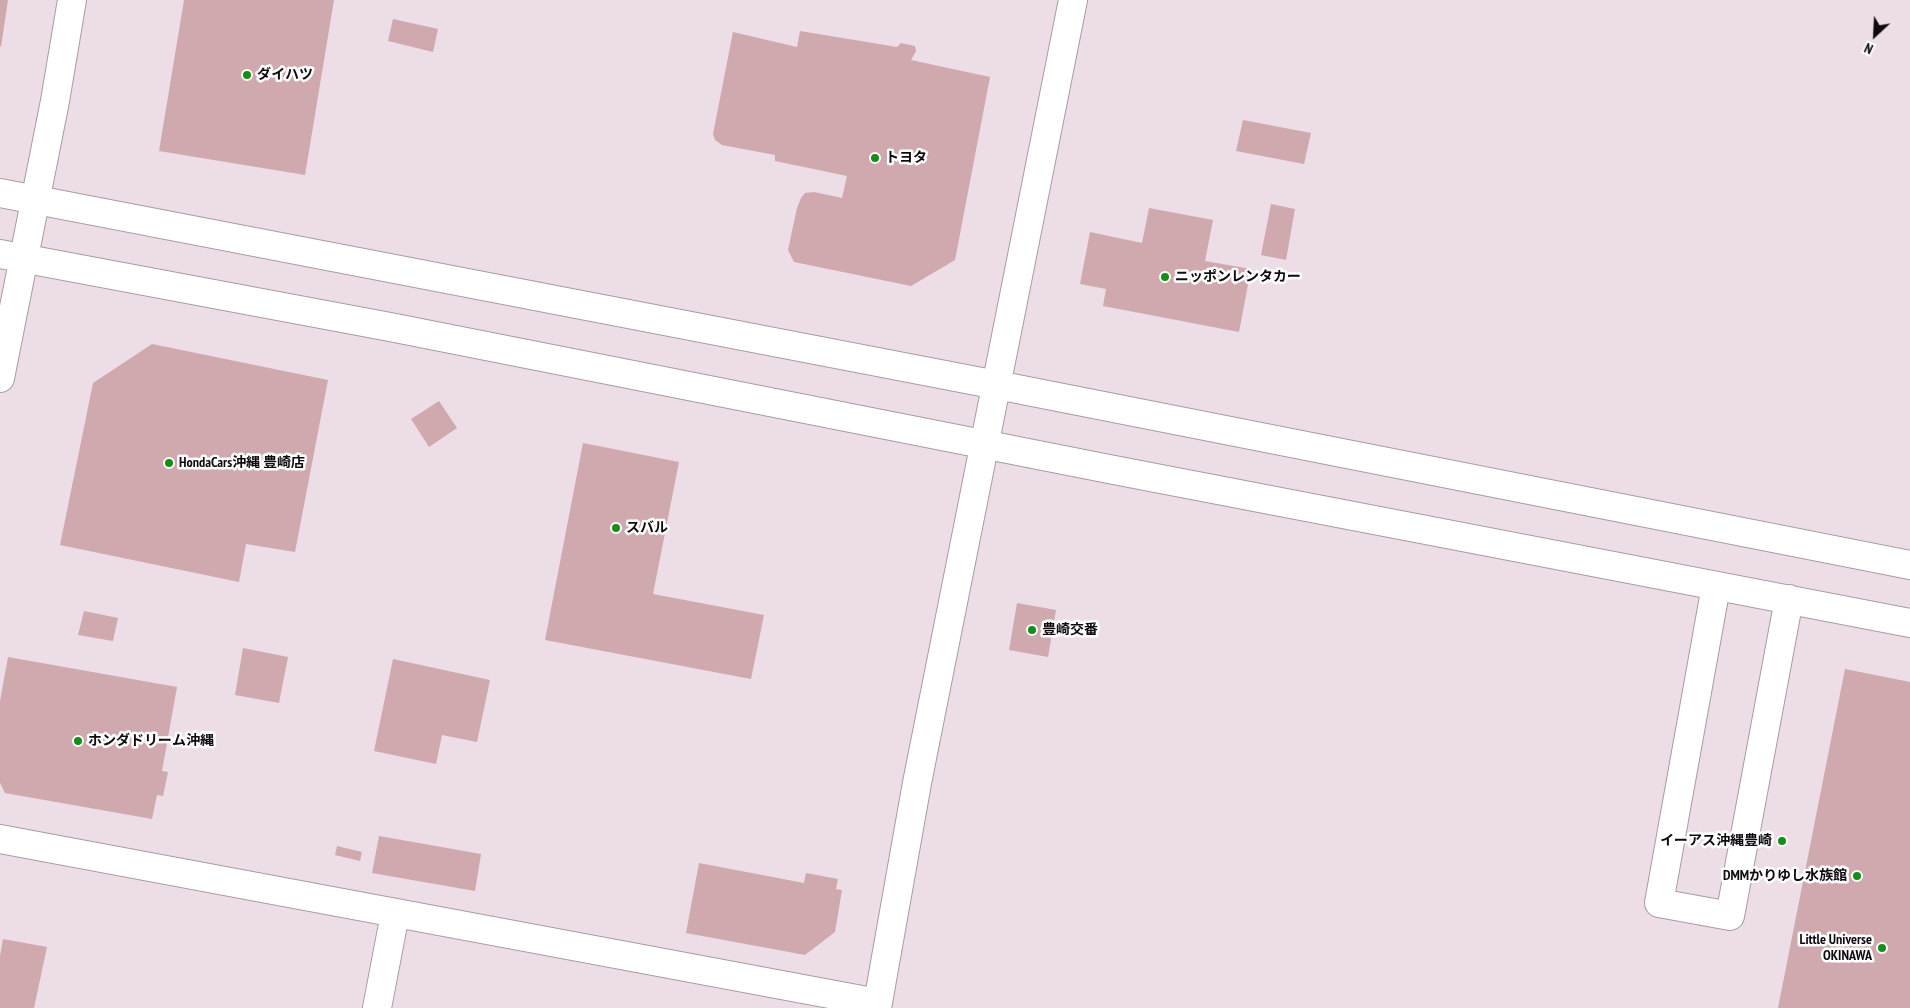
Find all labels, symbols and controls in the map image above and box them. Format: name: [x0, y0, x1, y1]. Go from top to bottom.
north arrow: [1850, 10, 1900, 60]
text: N: [1861, 39, 1876, 58]
place label: ダイハツ: [257, 67, 313, 83]
marker: ダイハツ: [241, 69, 253, 81]
place label: トヨタ: [885, 150, 927, 166]
marker: トヨタ: [869, 152, 881, 164]
place label: ニッポンレンタカー: [1175, 269, 1301, 285]
marker: ニッポンレンタカー: [1159, 271, 1171, 283]
place label: HondaCars沖縄 豊崎店: [179, 455, 305, 471]
marker: HondaCars沖縄 豊崎店: [163, 457, 175, 469]
place label: スバル: [626, 520, 668, 536]
marker: スバル: [610, 522, 622, 534]
place label: 豊崎交番: [1042, 622, 1098, 638]
marker: 豊崎交番: [1026, 624, 1038, 636]
place label: ホンダドリーム沖縄: [88, 733, 214, 749]
marker: ホンダドリーム沖縄: [72, 735, 84, 747]
place label: イーアス沖縄豊崎: [1660, 833, 1772, 849]
marker: イーアス沖縄豊崎: [1776, 835, 1788, 847]
place label: DMMかりゆし水族館: [1723, 868, 1847, 884]
marker: DMMかりゆし水族館: [1851, 870, 1863, 882]
place label: Little Universe OKINAWA: [1799, 932, 1872, 964]
marker: Little Universe OKINAWA: [1876, 942, 1888, 954]

